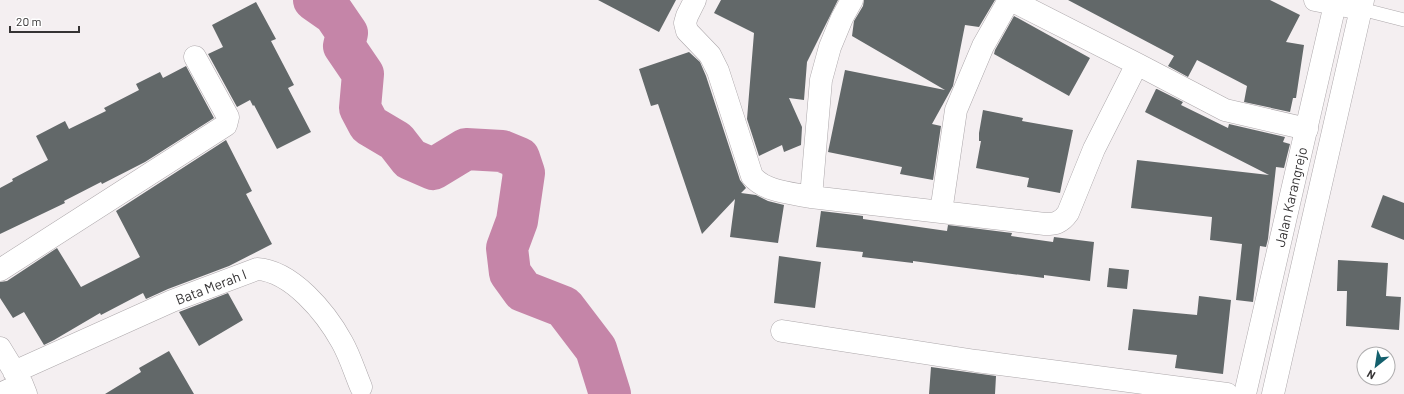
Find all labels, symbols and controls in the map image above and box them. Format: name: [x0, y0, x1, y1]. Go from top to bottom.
scale bar: [10, 8, 79, 34]
text: 20 m: [16, 14, 42, 28]
street label: Jalan Karangrejo: [1271, 145, 1310, 249]
street label: Bata Merah I: [173, 265, 249, 308]
north arrow: [1356, 346, 1396, 386]
text: N: [1364, 368, 1377, 383]

